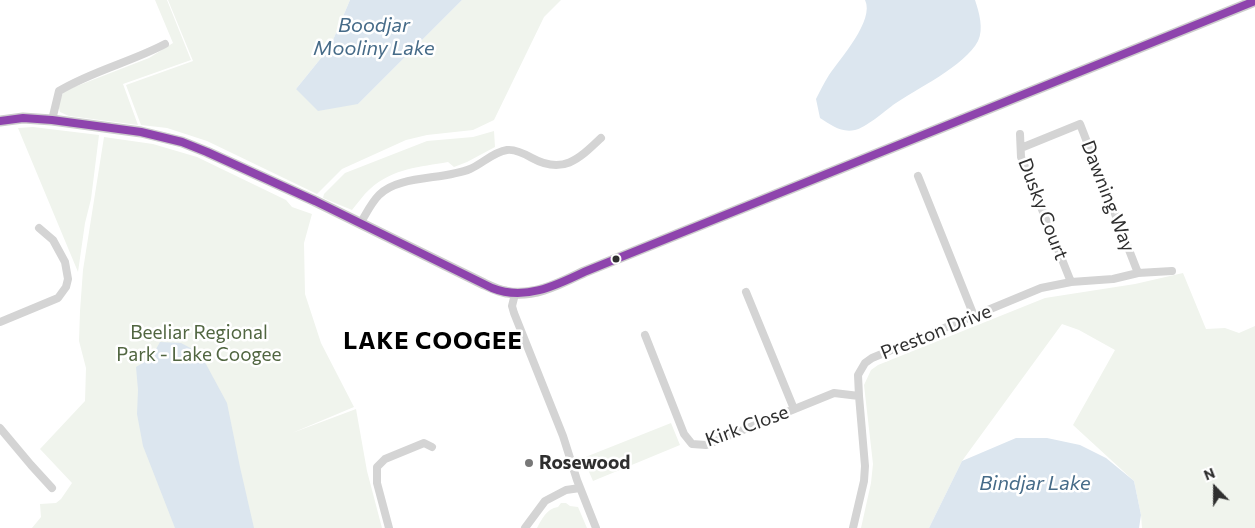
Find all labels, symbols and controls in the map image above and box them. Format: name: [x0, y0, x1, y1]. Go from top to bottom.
water label: Boodjar Mooliny Lake: [313, 13, 435, 60]
street label: Dawning Way: [1076, 137, 1140, 255]
street label: Dusky Court: [1013, 155, 1073, 263]
unlabelled marker: [611, 254, 621, 264]
street label: Preston Drive: [877, 299, 995, 365]
park label: Beeliar Regional Park - Lake Coogee: [116, 322, 282, 366]
district label: LAKE COOGEE: [342, 327, 524, 355]
street label: Kirk Close: [702, 400, 792, 452]
place label: Rosewood: [539, 452, 630, 474]
marker: Rosewood: [523, 457, 535, 469]
north arrow: [1190, 463, 1240, 513]
text: N: [1201, 464, 1217, 483]
water label: Bindjar Lake: [979, 471, 1091, 495]

